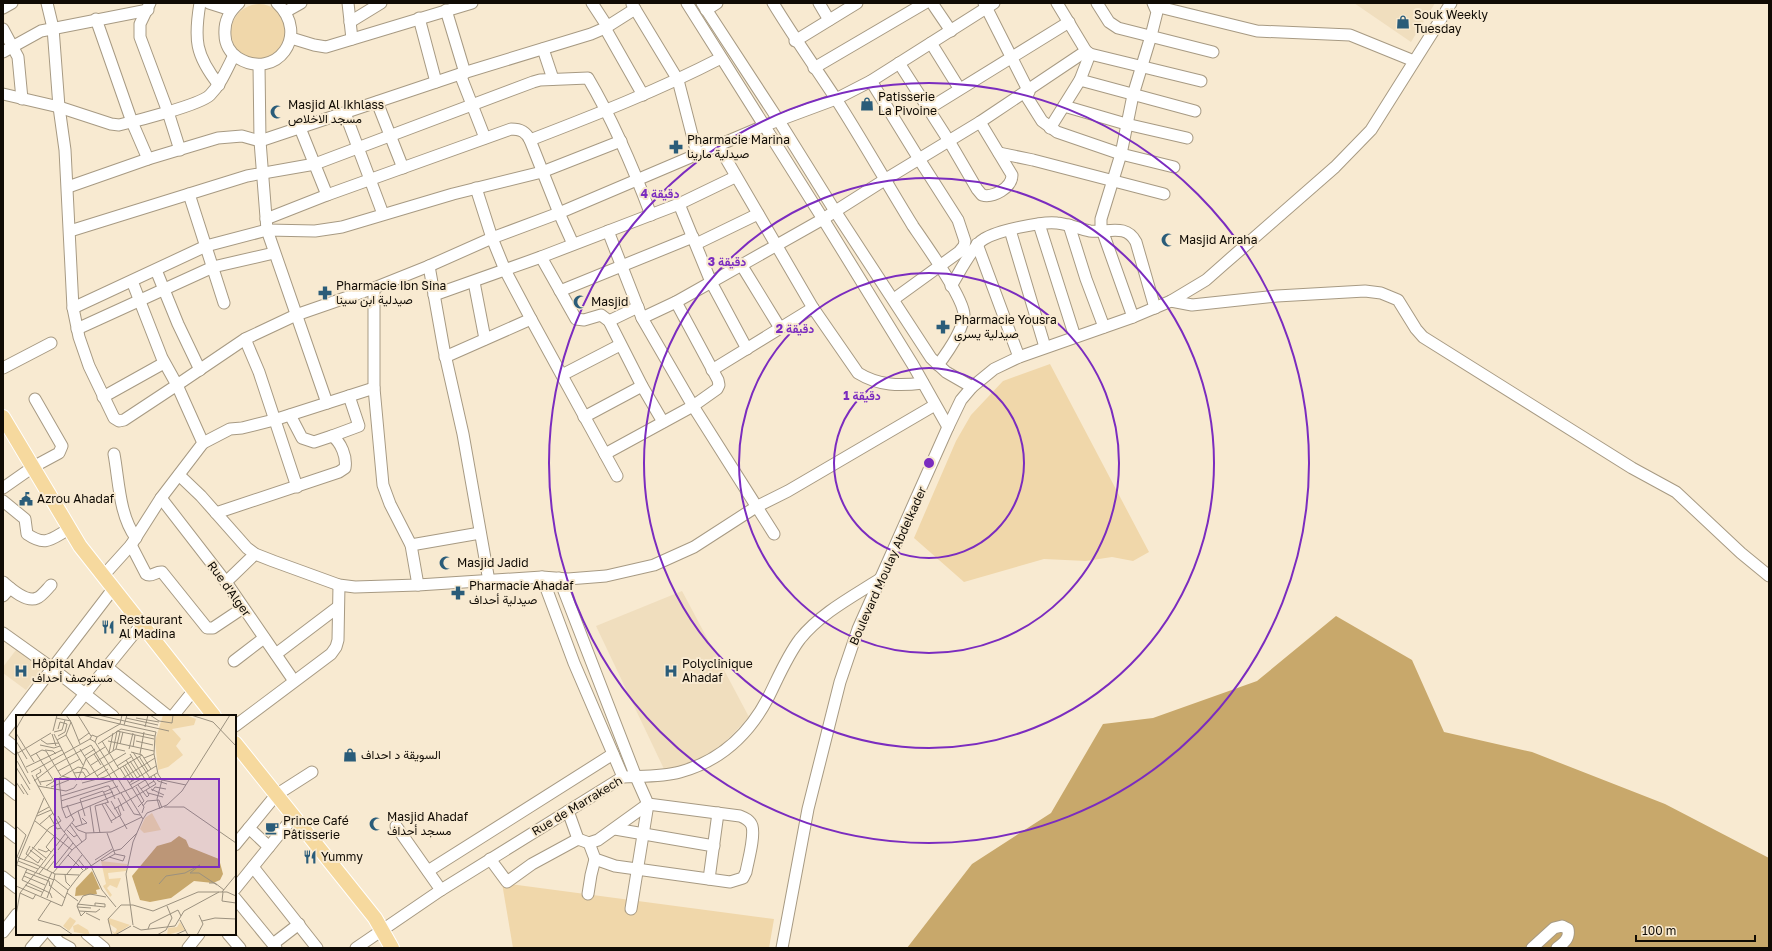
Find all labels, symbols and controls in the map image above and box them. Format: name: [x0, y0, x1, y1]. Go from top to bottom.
place label: Souk Weekly Tuesday: [1414, 7, 1488, 36]
shop icon: Souk Weekly Tuesday: [1395, 14, 1411, 30]
place label: Patisserie La Pivoine: [878, 89, 937, 118]
shop icon: Patisserie La Pivoine: [859, 96, 875, 112]
place label: Masjid Al Ikhlass مسجد الاخلاص: [288, 97, 384, 127]
mosque icon: Masjid Al Ikhlass مسجد الاخلاص: [269, 104, 285, 120]
place label: Pharmacie Marina صيدلية مارينا: [687, 132, 790, 162]
pharmacy icon: Pharmacie Marina صيدلية مارينا: [668, 139, 684, 155]
text: 4 دقيقة: [641, 186, 679, 201]
mosque icon: Masjid Arraha: [1160, 232, 1176, 248]
place label: Masjid Arraha: [1179, 232, 1258, 247]
text: 3 دقيقة: [708, 254, 746, 269]
place label: Pharmacie Ibn Sina صيدلية ابن سينا: [336, 278, 446, 308]
pharmacy icon: Pharmacie Ibn Sina صيدلية ابن سينا: [317, 285, 333, 301]
mosque icon: Masjid: [572, 294, 588, 310]
place label: Masjid: [591, 294, 628, 309]
place label: Pharmacie Yousra صيدلية يسرى: [954, 312, 1057, 342]
pharmacy icon: Pharmacie Yousra صيدلية يسرى: [935, 319, 951, 335]
text: 2 دقيقة: [776, 321, 814, 336]
text: 1 دقيقة: [843, 388, 881, 403]
centre of rings: [922, 456, 936, 470]
street label: Boulevard Moulay Abdelkader: [846, 484, 929, 647]
public building icon: Azrou Ahadaf: [18, 491, 34, 507]
place label: Azrou Ahadaf: [37, 491, 115, 506]
mosque icon: Masjid Jadid: [438, 555, 454, 571]
place label: Masjid Jadid: [457, 555, 529, 570]
street label: Rue d'Alger: [204, 558, 255, 620]
place label: Pharmacie Ahadaf صيدلية أحداف: [469, 578, 574, 607]
pharmacy icon: Pharmacie Ahadaf صيدلية أحداف: [450, 585, 466, 601]
place label: Restaurant Al Madina: [119, 612, 183, 641]
restaurant icon: Restaurant Al Madina: [100, 619, 116, 635]
place label: Hôpital Ahdav مستوصف أحداف: [32, 656, 114, 686]
place label: Polyclinique Ahadaf: [682, 656, 753, 685]
hospital icon: Hôpital Ahdav مستوصف أحداف: [13, 663, 29, 679]
hospital icon: Polyclinique Ahadaf: [663, 663, 679, 679]
inset map: [16, 715, 236, 935]
shop icon: السويقة د احداف: [342, 747, 358, 763]
place label: السويقة د احداف: [361, 747, 441, 763]
street label: Rue de Marrakech: [529, 773, 625, 839]
place label: Masjid Ahadaf مسجد أحداف: [387, 809, 469, 838]
place label: Prince Café Pâtisserie: [283, 813, 349, 842]
mosque icon: Masjid Ahadaf مسجد أحداف: [368, 816, 384, 832]
cafe icon: Prince Café Pâtisserie: [264, 820, 280, 836]
restaurant icon: Yummy: [302, 849, 318, 865]
place label: Yummy: [321, 849, 363, 864]
scale bar: [1636, 917, 1755, 943]
text: 100 m: [1642, 923, 1676, 938]

